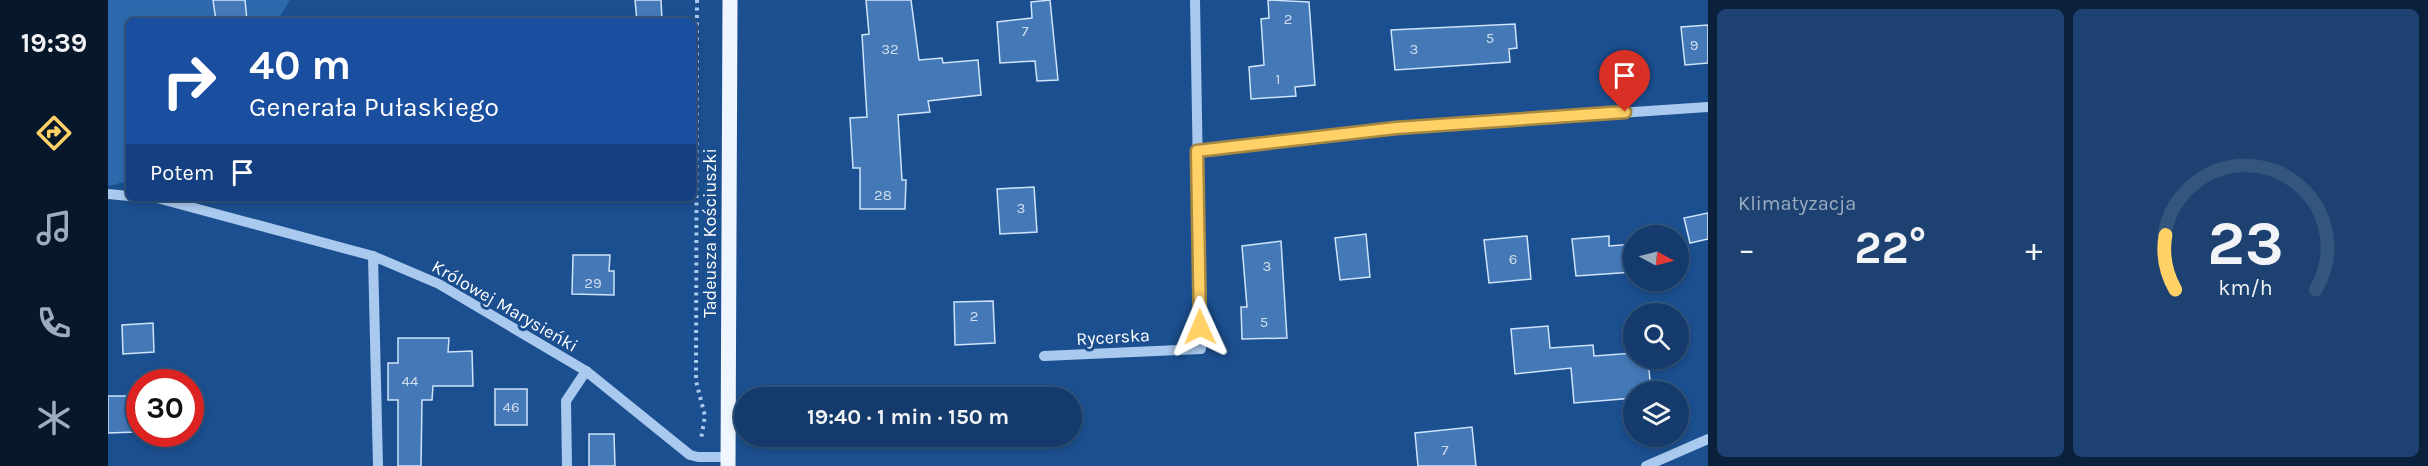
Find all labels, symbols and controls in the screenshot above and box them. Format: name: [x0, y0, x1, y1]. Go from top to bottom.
house number: 2: [1284, 10, 1292, 28]
house number: 7: [1021, 22, 1029, 40]
text: 19:39: [21, 27, 87, 59]
house number: 5: [1486, 29, 1494, 47]
house number: 9: [1690, 36, 1698, 54]
text: 40 m: [249, 40, 351, 90]
house number: 32: [881, 40, 899, 58]
house number: 3: [1410, 40, 1418, 58]
icon: right: [150, 42, 228, 120]
pin: [1599, 50, 1650, 112]
icon: arrive: [1608, 59, 1641, 92]
house number: 1: [1276, 70, 1280, 88]
text: Generała Pułaskiego: [249, 91, 499, 123]
icon: directions: [33, 112, 75, 154]
street label: Tadeusza Kościuszki: [699, 148, 721, 318]
icon: arrive: [226, 156, 259, 189]
text: Potem: [150, 160, 214, 186]
house number: 28: [874, 186, 892, 204]
text: Klimatyzacja: [1738, 192, 1856, 215]
house number: 3: [1017, 199, 1025, 217]
icon: music: [33, 207, 75, 249]
text: 23: [2207, 207, 2284, 280]
text: 22°: [1854, 222, 1926, 274]
north arrow: [1623, 225, 1689, 291]
map controls: [1623, 225, 1689, 447]
text: −: [1738, 230, 1755, 268]
text: +: [2025, 230, 2043, 268]
house number: 6: [1509, 250, 1517, 268]
street label: Królowej Marysieńki: [428, 255, 582, 357]
house number: 3: [1263, 257, 1271, 275]
house number: 29: [584, 274, 602, 292]
text: km/h: [2219, 275, 2273, 300]
position arrow: [1168, 295, 1232, 359]
icon: phone: [33, 302, 75, 344]
button: search: [1623, 303, 1689, 369]
house number: 2: [970, 307, 978, 325]
house number: 5: [1260, 313, 1268, 331]
street label: Rycerska: [1075, 324, 1151, 350]
speed limit sign: 30: [126, 369, 204, 447]
house number: 44: [402, 372, 419, 390]
button: layers: [1623, 381, 1689, 447]
icon: climate: [33, 397, 75, 439]
house number: 46: [503, 398, 519, 416]
text: 19:40 · 1 min · 150 m: [807, 404, 1009, 430]
house number: 7: [1441, 441, 1449, 459]

